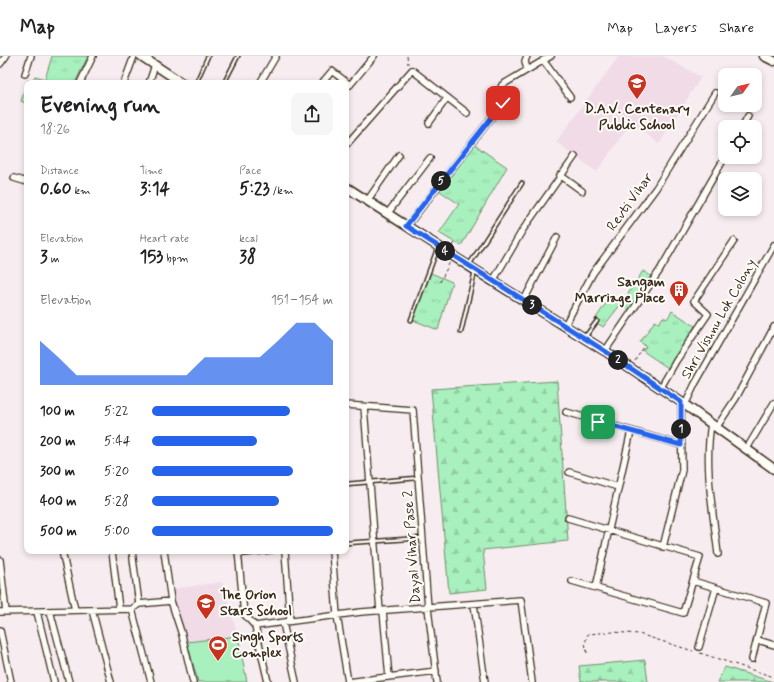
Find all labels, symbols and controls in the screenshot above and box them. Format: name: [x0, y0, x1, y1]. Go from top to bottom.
text: Map: [20, 15, 55, 40]
text: Map: [607, 19, 633, 37]
text: Layers: [655, 19, 697, 37]
text: Share: [719, 19, 754, 37]
north arrow: [718, 68, 762, 112]
map controls: [718, 68, 762, 216]
school or university icon: D.A.V. Centenary Public School: [626, 72, 648, 100]
pin: [486, 86, 520, 120]
text: Evening run: [40, 92, 160, 120]
icon: check: [492, 92, 514, 114]
button: share: [291, 93, 333, 135]
place label: D.A.V. Centenary Public School: [584, 100, 690, 134]
button: locate: [718, 120, 762, 164]
text: 18:26: [40, 121, 70, 138]
text: Distance: [40, 164, 79, 178]
text: Time: [140, 164, 163, 178]
text: Pace: [239, 164, 261, 178]
street label: Revti Vihar: [603, 169, 657, 235]
pin: 5: [431, 171, 451, 191]
button: layers: [718, 172, 762, 216]
text: 5: [438, 174, 444, 188]
text: 0.60: [40, 178, 71, 200]
text: 3:14: [140, 178, 170, 200]
text: 5:23: [239, 178, 270, 200]
text: km: [71, 184, 91, 198]
text: /km: [270, 184, 293, 198]
text: Elevation: [40, 232, 83, 246]
text: Heart rate: [140, 232, 189, 246]
text: kcal: [239, 232, 258, 246]
pin: 4: [435, 241, 455, 261]
text: 4: [442, 244, 448, 258]
text: 3: [40, 246, 48, 268]
text: 153: [140, 246, 163, 268]
text: 38: [239, 246, 256, 268]
text: m: [48, 252, 59, 266]
text: bpm: [163, 252, 188, 266]
street label: Shri Vishnu Lok Colony: [677, 256, 761, 382]
place label: Sangam Marriage Place: [575, 273, 665, 308]
building icon: Sangam Marriage Place: [668, 279, 690, 307]
text: Elevation: [40, 292, 91, 309]
text: 151–154 m: [271, 292, 333, 309]
pin: 3: [522, 295, 542, 315]
text: 3: [530, 298, 534, 312]
pin: 2: [608, 350, 628, 370]
text: 2: [615, 353, 621, 367]
text: 100 m: [40, 403, 75, 420]
text: 5:22: [104, 403, 129, 420]
pin: [581, 405, 615, 439]
icon: arrive: [587, 411, 609, 433]
pin: 1: [671, 419, 691, 439]
text: 1: [679, 422, 683, 436]
text: 200 m: [40, 433, 75, 450]
text: 5:44: [104, 433, 131, 450]
text: 300 m: [40, 463, 75, 480]
text: 5:20: [104, 463, 129, 480]
street label: Dayal Vihar Pase 2: [399, 490, 425, 604]
text: 400 m: [40, 493, 77, 510]
text: 5:28: [104, 493, 129, 510]
text: 500 m: [40, 523, 77, 540]
text: 5:00: [104, 523, 130, 540]
place label: The Orion Stars School: [220, 586, 292, 620]
school or university icon: The Orion Stars School: [195, 592, 217, 620]
place label: Singh Sports Complex: [232, 628, 304, 662]
sports icon: Singh Sports Complex: [207, 634, 229, 662]

